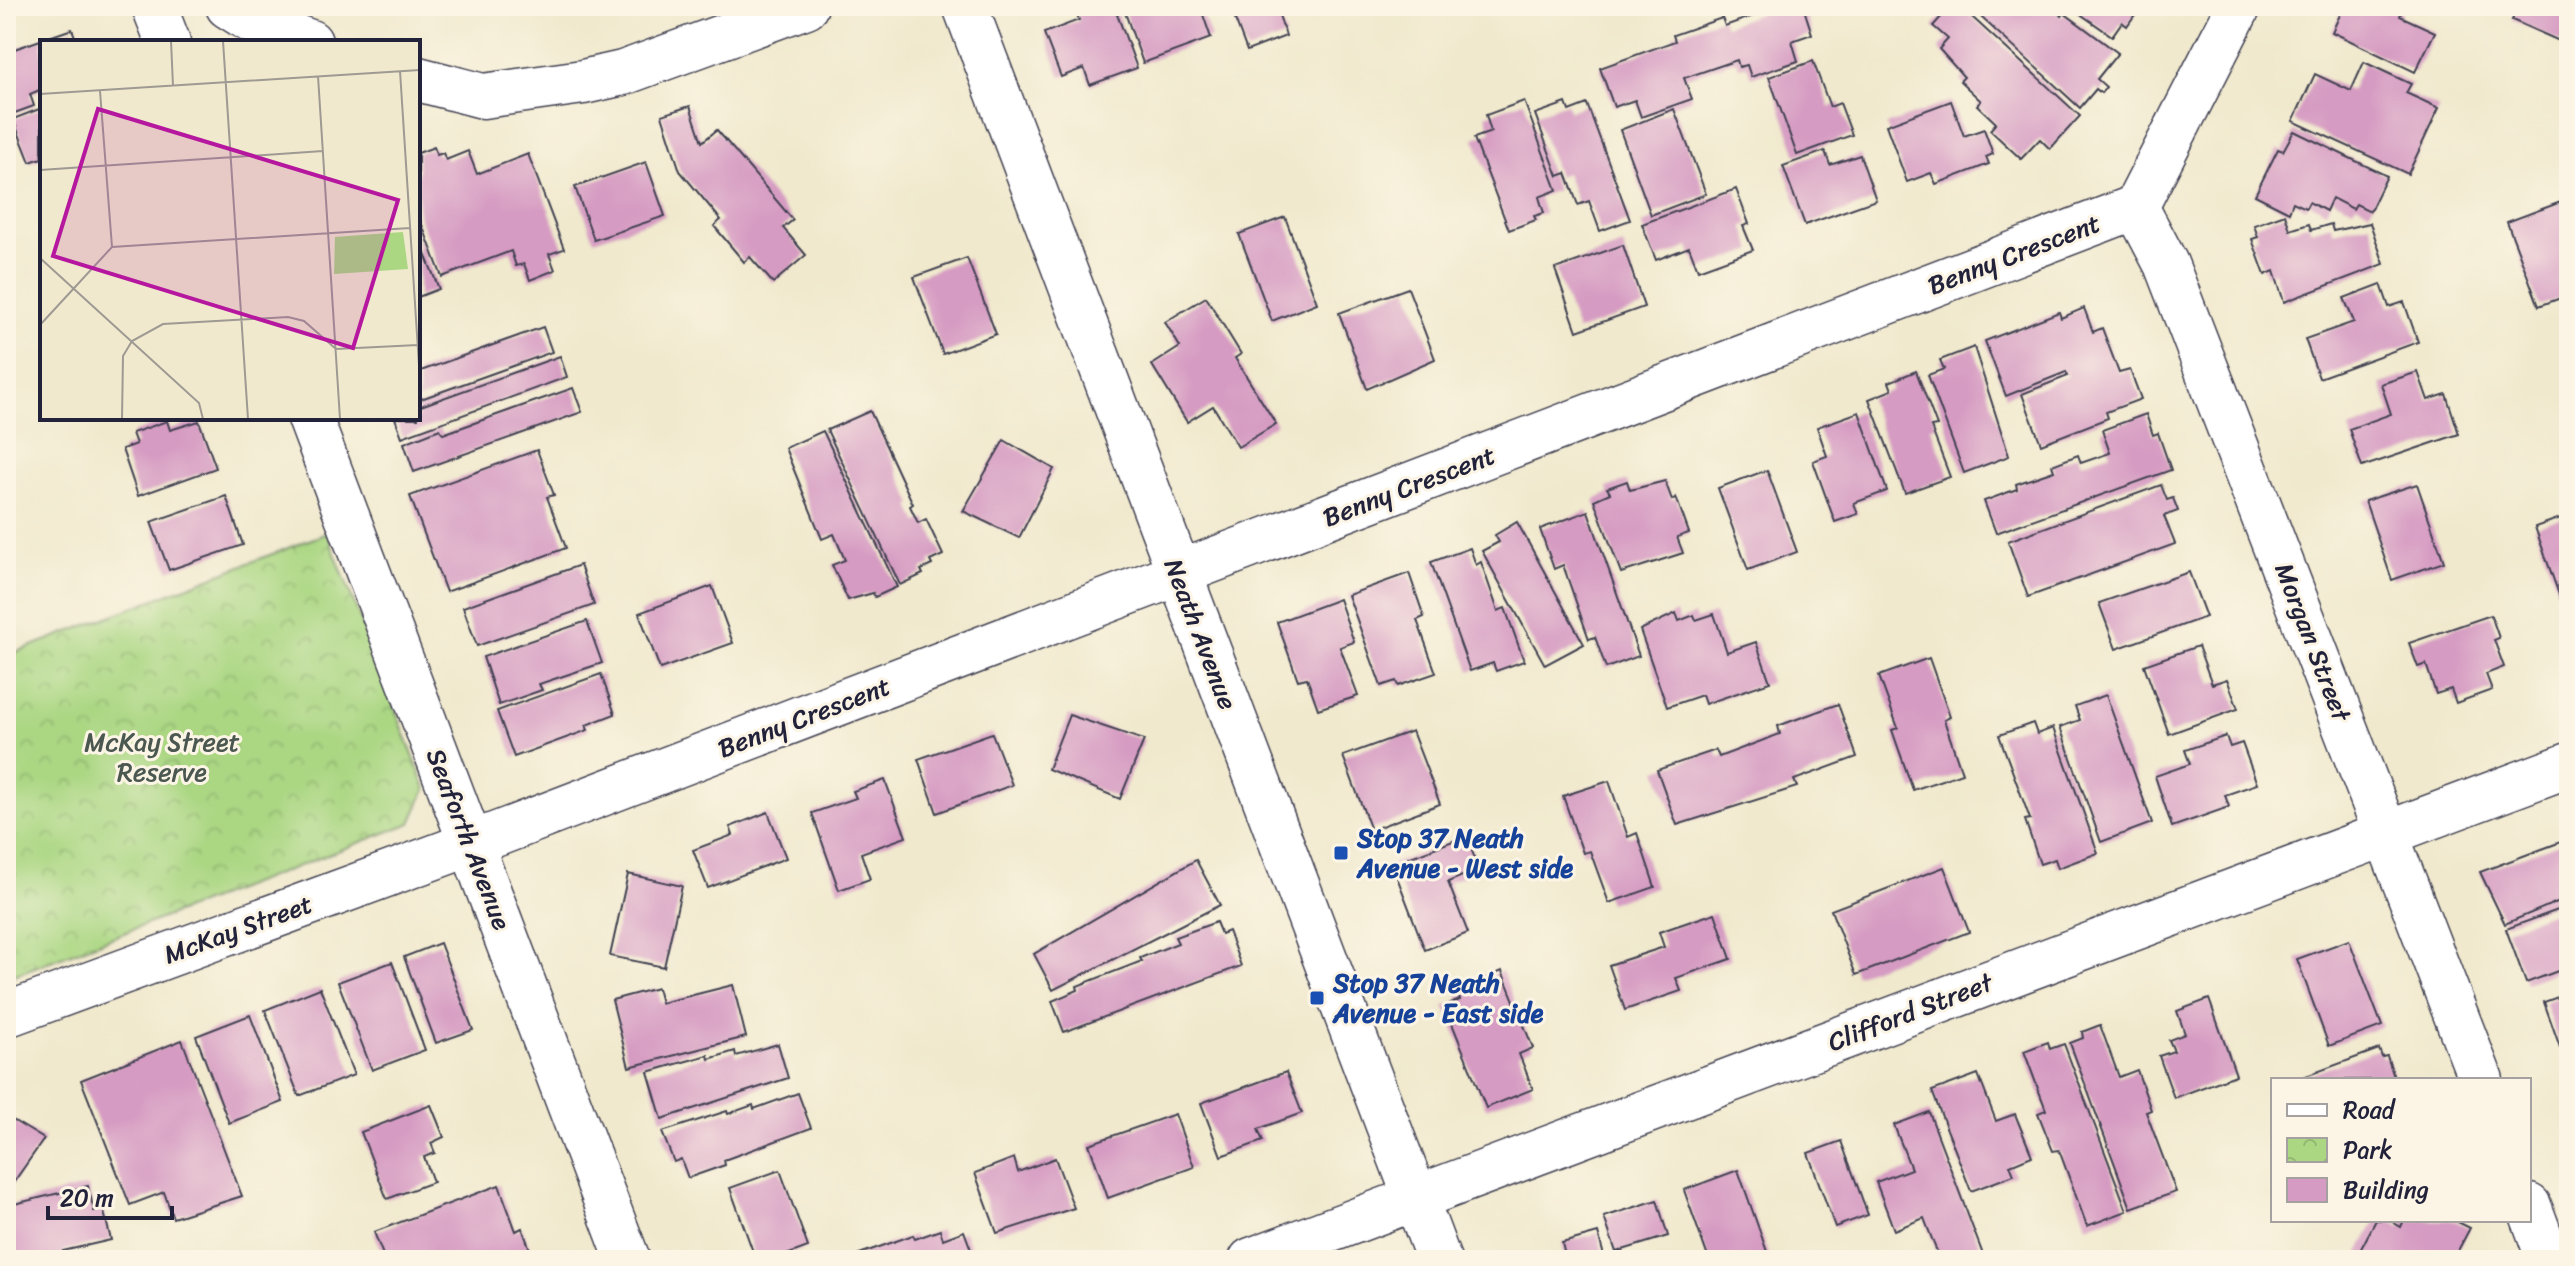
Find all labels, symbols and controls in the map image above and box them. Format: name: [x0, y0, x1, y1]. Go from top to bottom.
inset map: [40, 40, 420, 420]
street label: Benny Crescent: [1921, 200, 2107, 308]
street label: Benny Crescent: [1316, 432, 1502, 540]
street label: Neath Avenue: [1151, 551, 1251, 717]
street label: Morgan Street: [2262, 556, 2365, 730]
street label: Benny Crescent: [711, 663, 897, 771]
park label: McKay Street Reserve: [84, 719, 240, 795]
street label: Seaforth Avenue: [413, 741, 525, 937]
place label: Stop 37 Neath Avenue - West side: [1356, 815, 1574, 891]
marker: Stop 37 Neath Avenue - West side: [1332, 844, 1350, 862]
street label: McKay Street: [157, 881, 319, 977]
street label: Clifford Street: [1821, 959, 2001, 1065]
place label: Stop 37 Neath Avenue - East side: [1332, 960, 1544, 1036]
marker: Stop 37 Neath Avenue - East side: [1308, 989, 1326, 1007]
legend: [2271, 1078, 2531, 1222]
text: Road: [2343, 1089, 2397, 1131]
text: Park: [2343, 1129, 2392, 1171]
text: Building: [2343, 1169, 2429, 1211]
scale bar: [48, 1170, 172, 1220]
text: 20 m: [60, 1177, 114, 1219]

